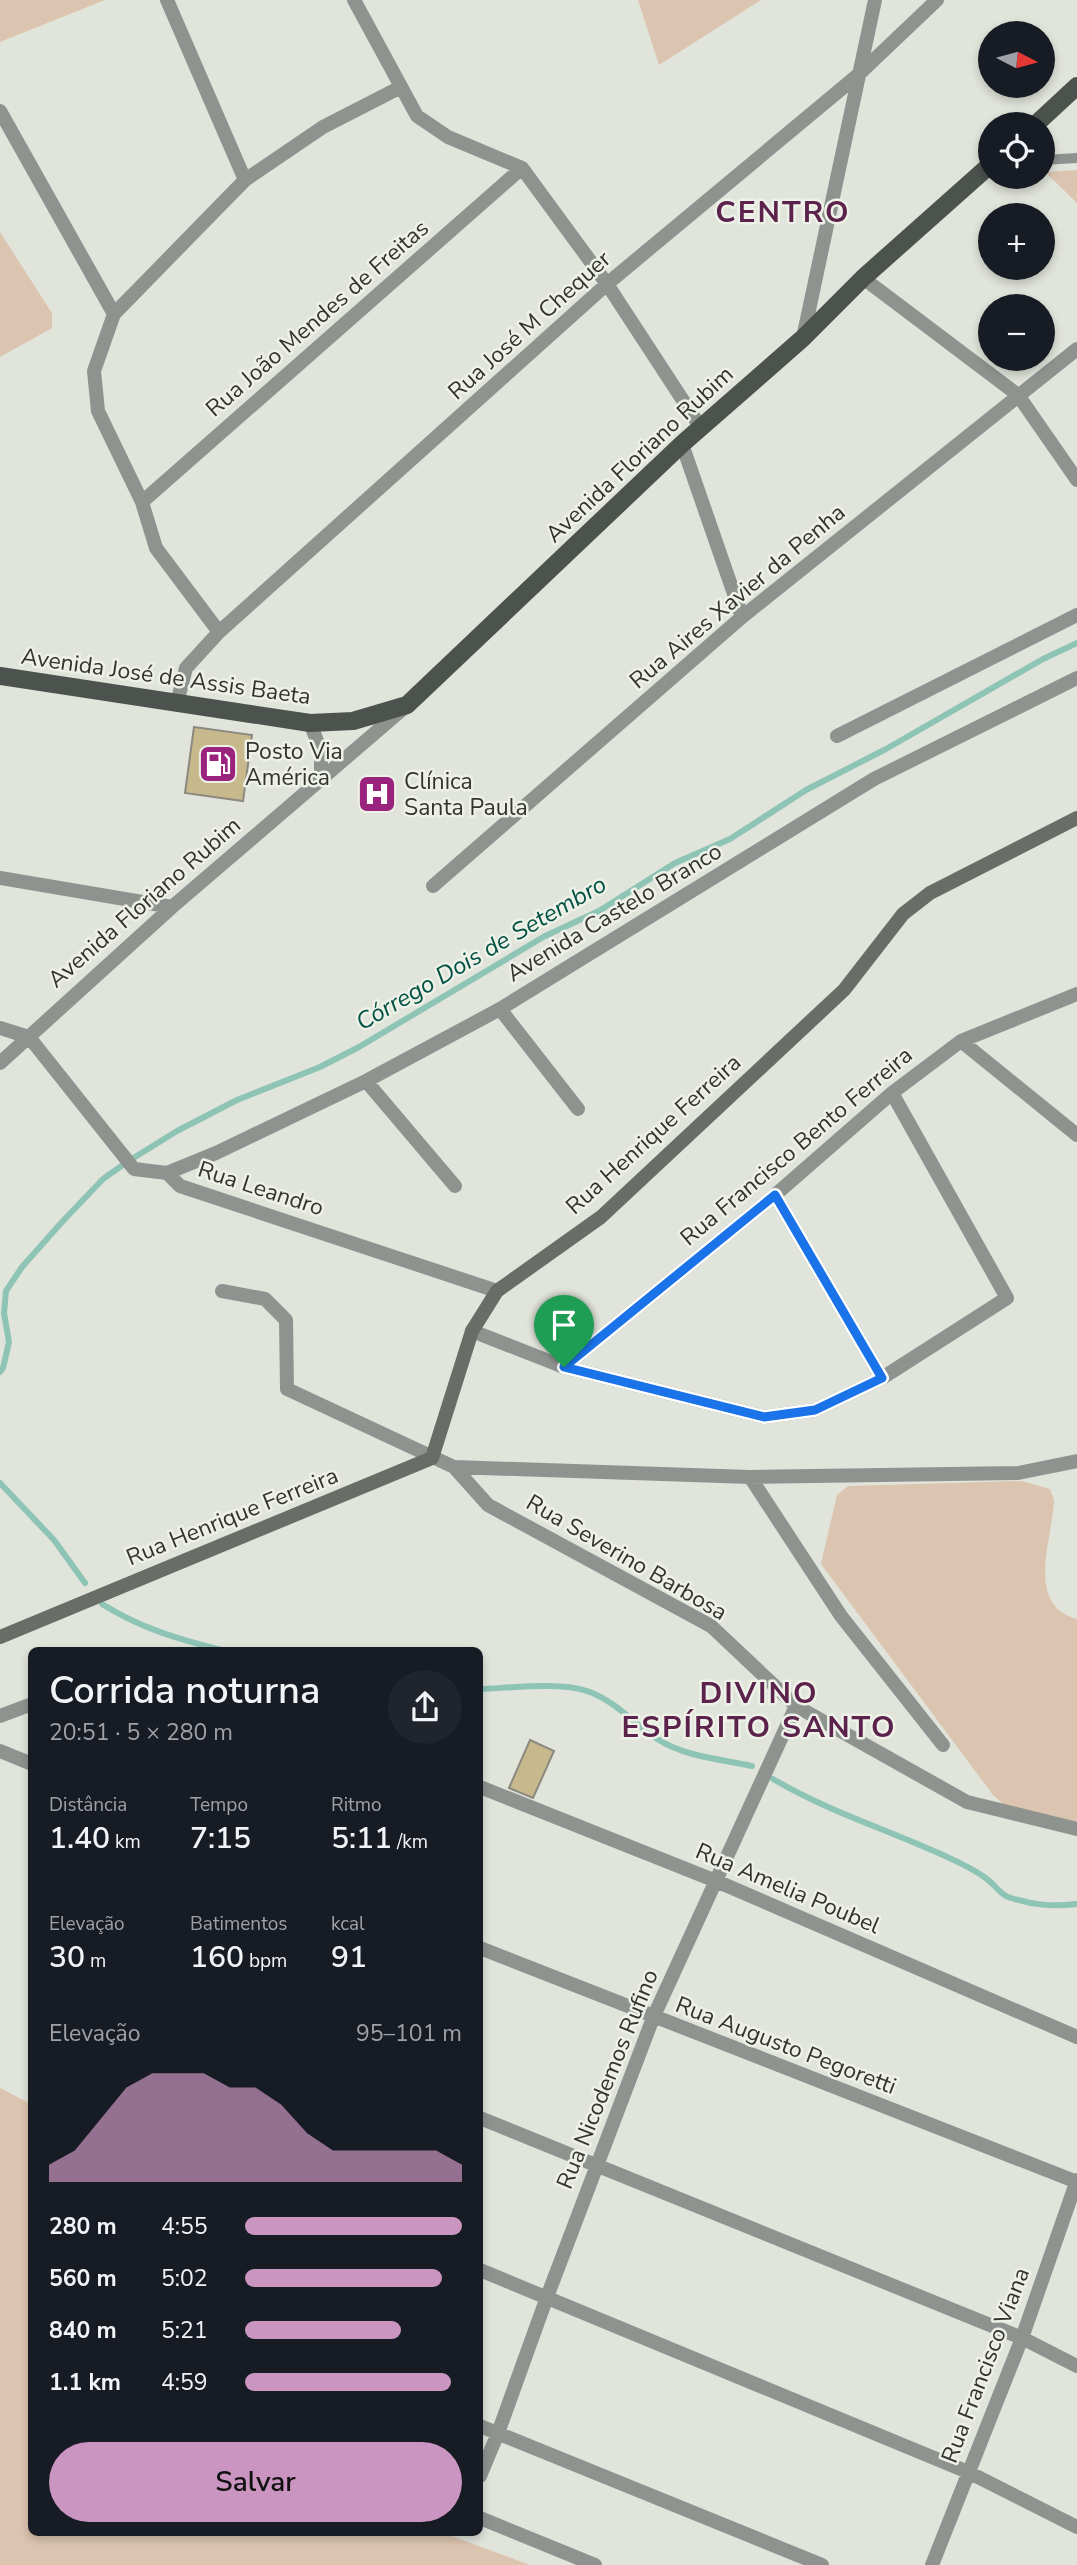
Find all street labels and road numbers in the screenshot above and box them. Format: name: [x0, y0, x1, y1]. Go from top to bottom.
street label: Rua João Mendes de Freitas: [199, 213, 435, 424]
street label: Rua José M Chequer: [441, 243, 618, 407]
street label: Avenida Floriano Rubim: [539, 359, 740, 550]
street label: Rua Aires Xavier da Penha: [623, 497, 852, 696]
street label: Avenida José de Assis Baeta: [19, 641, 313, 712]
street label: Avenida Floriano Rubim: [41, 810, 247, 995]
street label: Avenida Castelo Branco: [501, 836, 728, 989]
street label: Rua Francisco Bento Ferreira: [674, 1040, 919, 1253]
street label: Rua Henrique Ferreira: [559, 1047, 748, 1221]
street label: Rua Leandro: [194, 1154, 328, 1223]
street label: Rua Henrique Ferreira: [122, 1460, 343, 1573]
street label: Rua Severino Barbosa: [521, 1487, 733, 1628]
street label: Rua Amelia Poubel: [691, 1836, 885, 1941]
street label: Rua Nicodemos Rufino: [549, 1965, 666, 2194]
street label: Rua Augusto Pegoretti: [671, 1989, 901, 2102]
street label: Rua Francisco Viana: [934, 2263, 1037, 2467]

